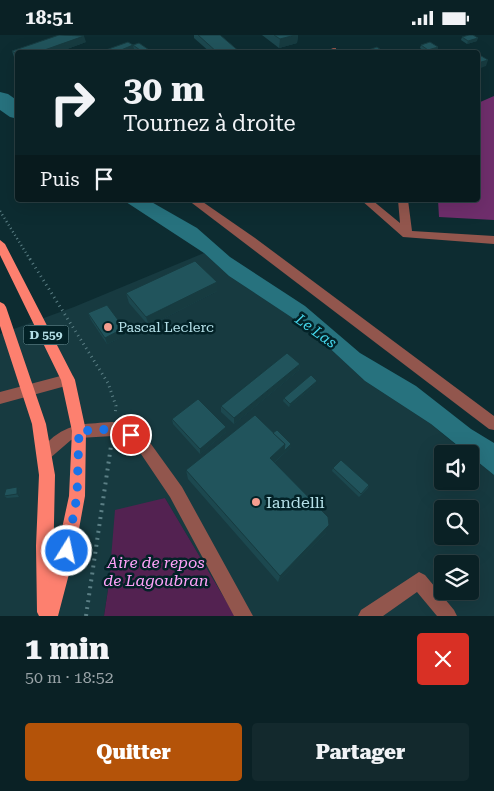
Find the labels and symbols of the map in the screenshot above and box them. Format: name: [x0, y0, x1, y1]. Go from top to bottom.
water label: Le Las: [291, 309, 340, 352]
place label: Pascal Leclerc: [118, 319, 214, 335]
marker: Pascal Leclerc: [102, 321, 114, 333]
road number: D 559: [23, 325, 68, 345]
pin: [110, 414, 152, 456]
place label: Iandelli: [266, 493, 325, 512]
marker: Iandelli: [250, 496, 262, 508]
position arrow: [40, 524, 92, 576]
park label: Aire de repos de Lagoubran: [103, 553, 209, 590]

